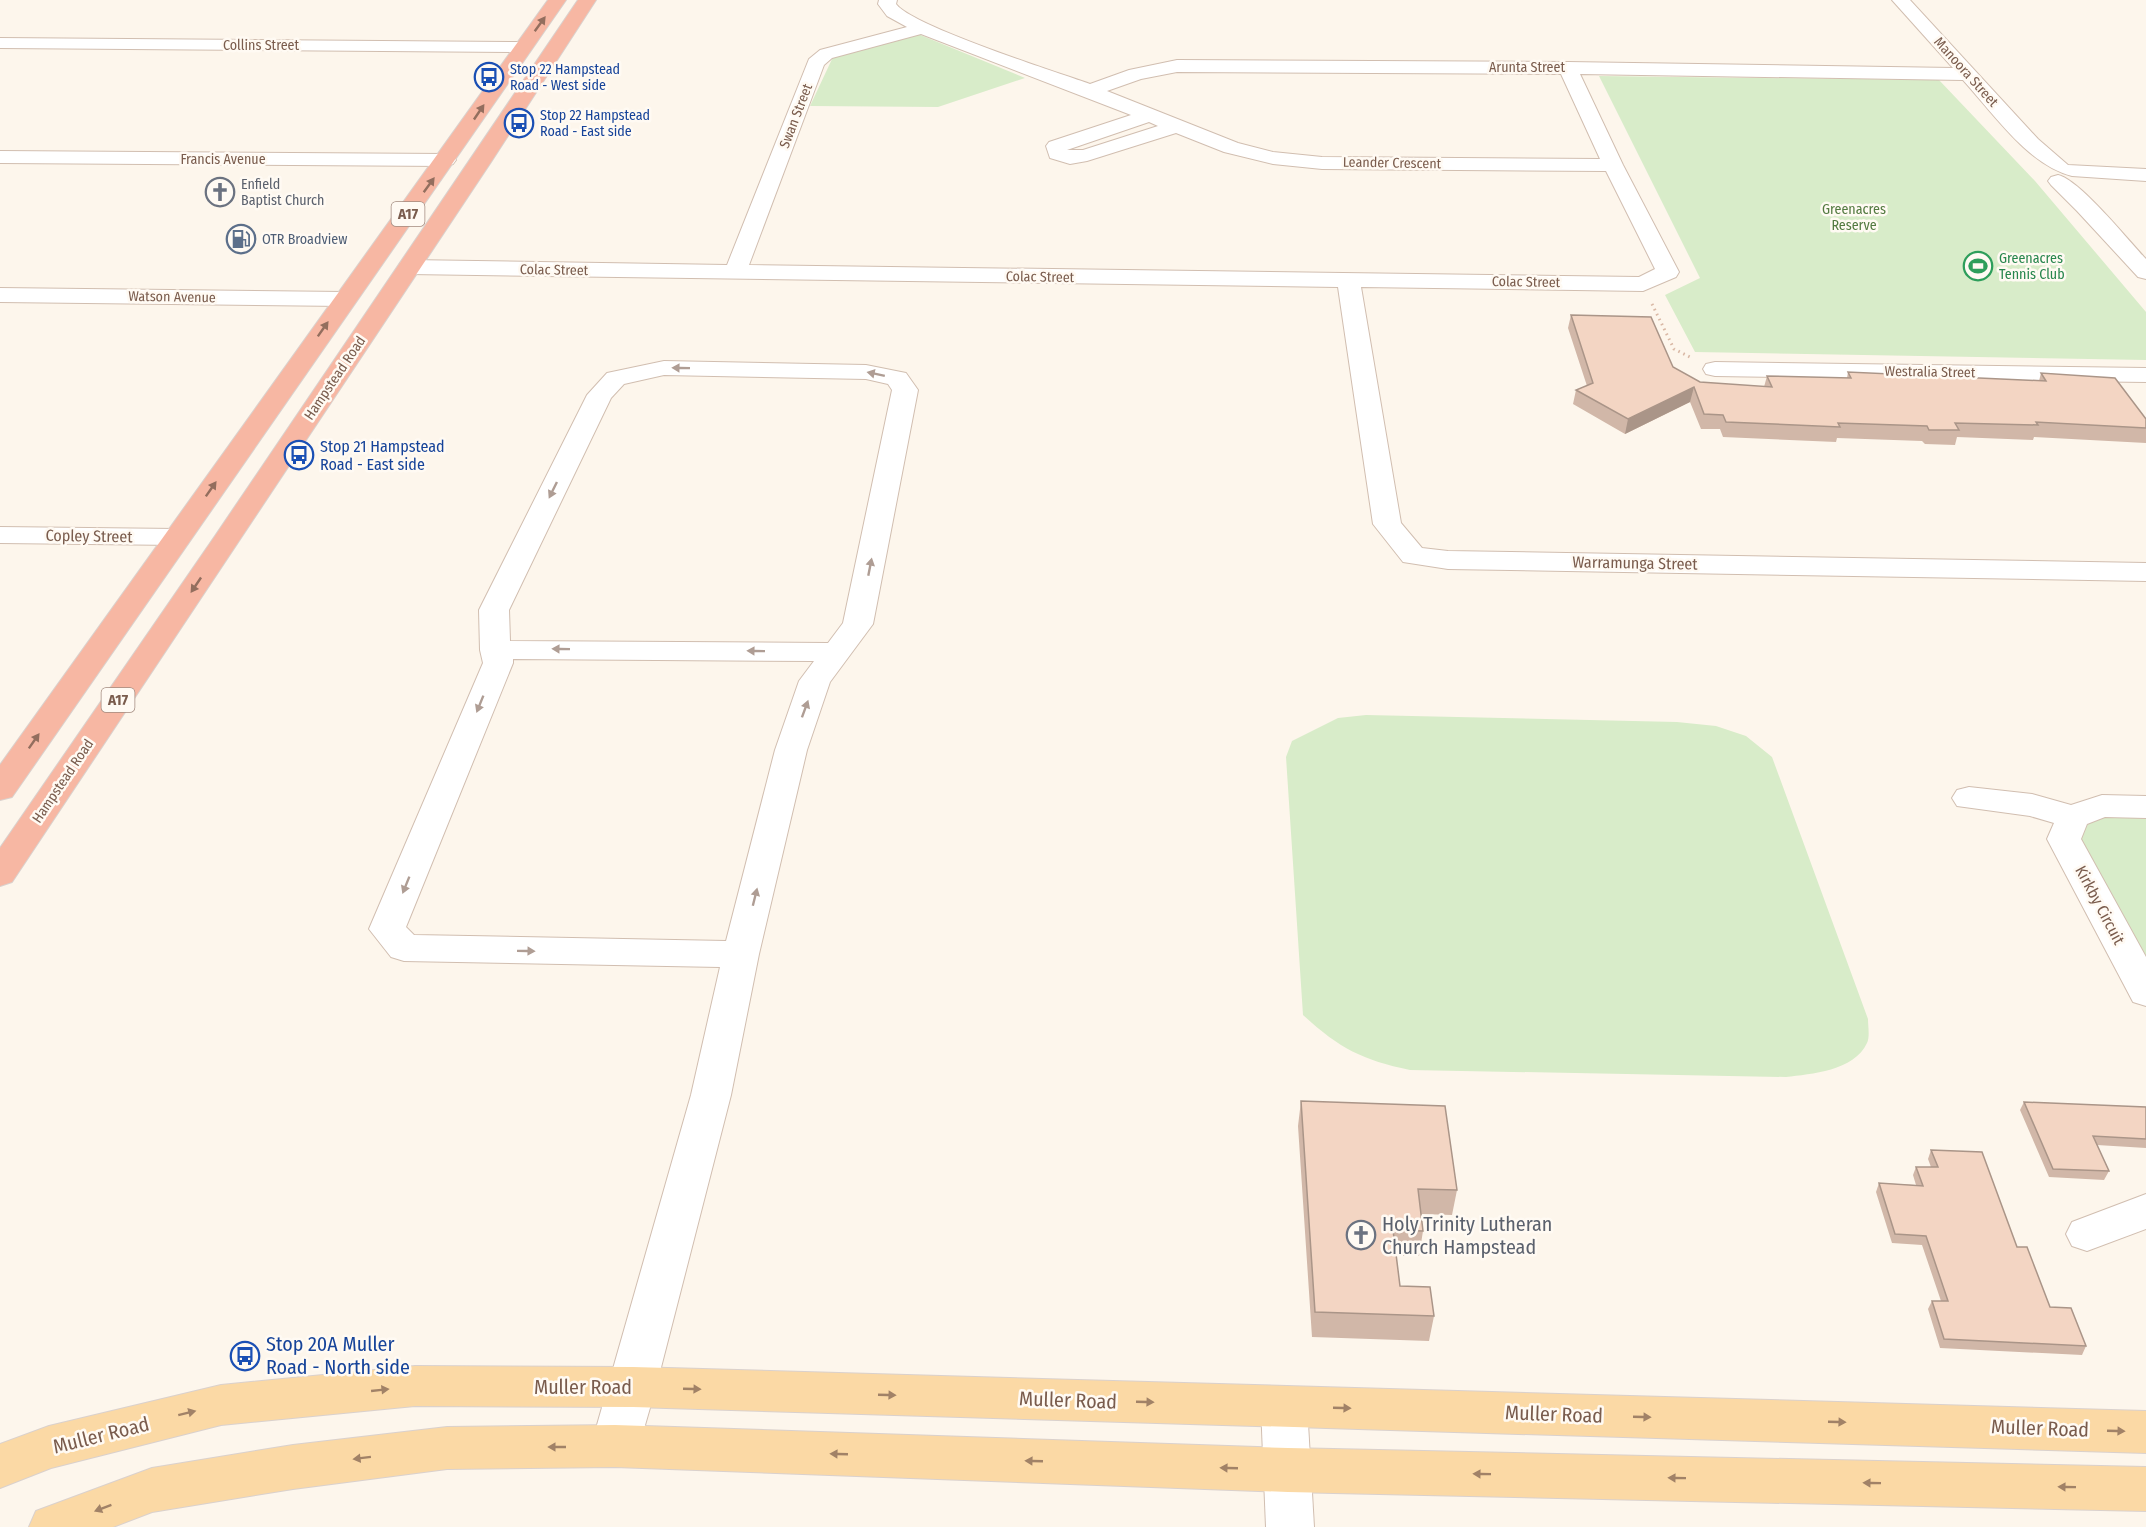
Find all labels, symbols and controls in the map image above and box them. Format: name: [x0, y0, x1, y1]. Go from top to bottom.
one-way arrow: [534, 16, 546, 32]
street label: Manoora Street: [1930, 34, 2002, 111]
street label: Collins Street: [223, 37, 300, 54]
street label: Arunta Street: [1489, 59, 1565, 76]
bus stop icon: Stop 22 Hampstead Road - West side: [473, 61, 505, 93]
place label: Stop 22 Hampstead Road - West side: [510, 61, 620, 94]
street label: Swan Street: [776, 81, 816, 151]
one-way arrow: [473, 104, 484, 120]
bus stop icon: Stop 22 Hampstead Road - East side: [503, 107, 535, 139]
place label: Stop 22 Hampstead Road - East side: [540, 107, 650, 140]
street label: Francis Avenue: [180, 151, 266, 168]
street label: Leander Crescent: [1343, 154, 1442, 172]
church icon: Enfield Baptist Church: [204, 176, 236, 208]
place label: Enfield Baptist Church: [241, 176, 324, 209]
one-way arrow: [422, 177, 434, 192]
park label: Greenacres Reserve: [1822, 201, 1886, 234]
road number: A17: [392, 202, 424, 226]
fuel station icon: OTR Broadview: [225, 223, 257, 255]
place label: OTR Broadview: [262, 231, 347, 248]
sports icon: Greenacres Tennis Club: [1962, 250, 1994, 282]
place label: Greenacres Tennis Club: [1999, 250, 2065, 283]
street label: Colac Street: [520, 261, 589, 279]
street label: Colac Street: [1006, 268, 1075, 286]
street label: Colac Street: [1492, 273, 1561, 291]
street label: Watson Avenue: [128, 288, 216, 306]
one-way arrow: [317, 322, 329, 338]
street label: Hampstead Road: [301, 333, 369, 423]
one-way arrow: [671, 363, 690, 373]
street label: Westralia Street: [1884, 363, 1976, 381]
one-way arrow: [866, 369, 885, 378]
place label: Stop 21 Hampstead Road - East side: [320, 437, 445, 474]
bus stop icon: Stop 21 Hampstead Road - East side: [283, 439, 315, 471]
one-way arrow: [205, 481, 217, 497]
one-way arrow: [549, 482, 558, 499]
street label: Copley Street: [45, 526, 133, 546]
street label: Warramunga Street: [1572, 552, 1698, 574]
one-way arrow: [866, 557, 875, 576]
one-way arrow: [191, 577, 202, 594]
one-way arrow: [552, 644, 571, 654]
one-way arrow: [747, 646, 766, 656]
road number: A17: [102, 688, 134, 712]
one-way arrow: [475, 696, 485, 714]
one-way arrow: [801, 700, 811, 718]
one-way arrow: [28, 733, 40, 749]
street label: Hampstead Road: [29, 736, 97, 826]
street label: Kirkby Circuit: [2071, 862, 2129, 948]
one-way arrow: [401, 876, 411, 894]
one-way arrow: [751, 888, 761, 907]
one-way arrow: [516, 946, 535, 956]
place label: Holy Trinity Lutheran Church Hampstead: [1382, 1212, 1552, 1259]
church icon: Holy Trinity Lutheran Church Hampstead: [1345, 1219, 1377, 1251]
place label: Stop 20A Muller Road - North side: [266, 1332, 410, 1379]
bus stop icon: Stop 20A Muller Road - North side: [229, 1340, 261, 1372]
street label: Muller Road: [534, 1375, 632, 1399]
one-way arrow: [682, 1384, 701, 1394]
one-way arrow: [371, 1385, 390, 1395]
street label: Muller Road: [1019, 1386, 1117, 1414]
one-way arrow: [877, 1390, 896, 1399]
one-way arrow: [1135, 1397, 1154, 1407]
street label: Muller Road: [1505, 1400, 1603, 1428]
one-way arrow: [1333, 1403, 1352, 1412]
one-way arrow: [178, 1408, 196, 1418]
street label: Muller Road: [50, 1411, 152, 1459]
one-way arrow: [1633, 1412, 1652, 1421]
street label: Muller Road: [1991, 1414, 2089, 1442]
one-way arrow: [1828, 1418, 1847, 1427]
one-way arrow: [2107, 1426, 2126, 1435]
one-way arrow: [547, 1442, 566, 1452]
one-way arrow: [830, 1449, 849, 1459]
one-way arrow: [353, 1453, 372, 1463]
one-way arrow: [1025, 1456, 1044, 1466]
one-way arrow: [1220, 1463, 1239, 1472]
one-way arrow: [1472, 1469, 1491, 1479]
one-way arrow: [1667, 1474, 1686, 1483]
one-way arrow: [1862, 1478, 1881, 1488]
one-way arrow: [2057, 1483, 2076, 1492]
one-way arrow: [93, 1504, 111, 1514]

